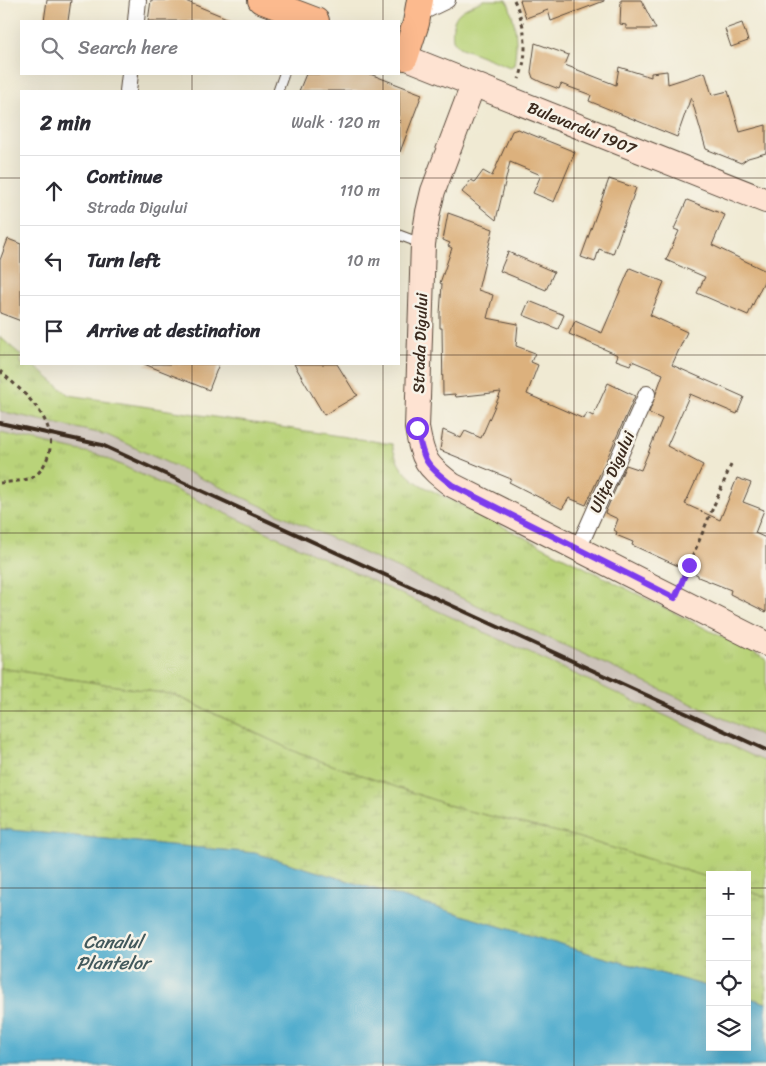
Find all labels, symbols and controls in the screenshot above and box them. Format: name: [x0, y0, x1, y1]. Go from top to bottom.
search box: [20, 20, 400, 75]
text: Search here: [78, 31, 178, 64]
icon: search: [38, 34, 66, 62]
street label: Bulevardul 1907: [523, 93, 642, 163]
text: 2 min: [40, 104, 91, 142]
text: Walk · 120 m: [291, 108, 380, 137]
text: Continue: [87, 160, 163, 193]
text: 110 m: [340, 176, 380, 205]
icon: ahead: [40, 177, 68, 205]
text: Strada Digului: [87, 193, 187, 222]
text: Turn left: [87, 244, 160, 277]
text: 10 m: [347, 246, 380, 275]
icon: left: [40, 247, 68, 275]
street label: Strada Digului: [404, 292, 436, 394]
text: Arrive at destination: [87, 314, 260, 347]
icon: arrive: [40, 317, 68, 345]
route start: [406, 417, 429, 440]
street label: Ulița Digului: [581, 426, 643, 518]
route end: [678, 554, 701, 577]
map controls: [706, 871, 751, 1051]
button: +: [706, 871, 751, 916]
button: −: [706, 916, 751, 961]
water label: Canalul Plantelor: [77, 926, 153, 979]
button: locate: [706, 961, 751, 1006]
button: layers: [706, 1006, 751, 1051]

